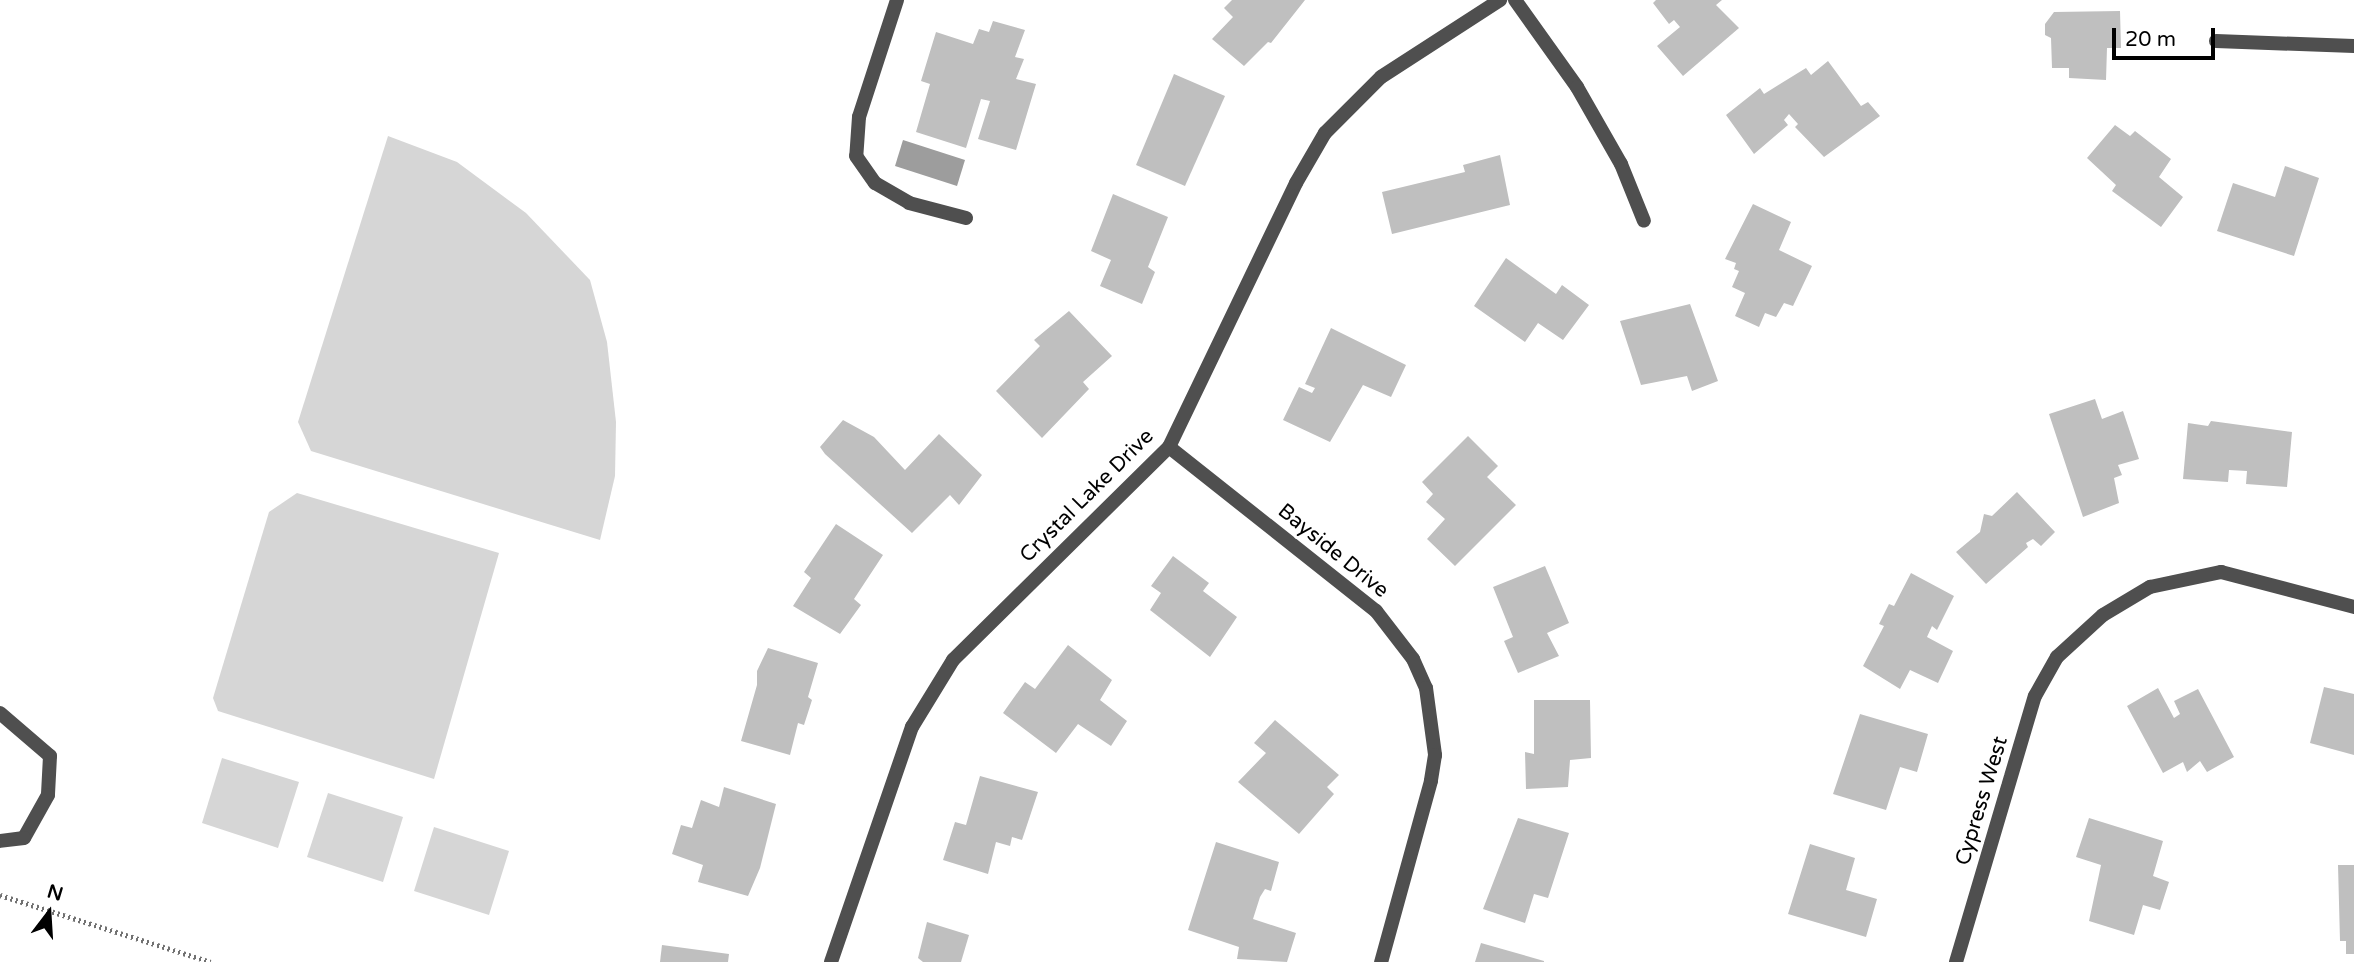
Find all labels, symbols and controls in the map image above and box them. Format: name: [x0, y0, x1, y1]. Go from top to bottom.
scale bar: [2116, 14, 2219, 58]
text: 20 m: [2125, 27, 2176, 52]
street label: Crystal Lake Drive: [1015, 424, 1159, 568]
street label: Bayside Drive: [1273, 499, 1393, 603]
street label: Cypress West: [1950, 733, 2014, 869]
north arrow: [14, 878, 84, 948]
text: N: [45, 880, 66, 906]

